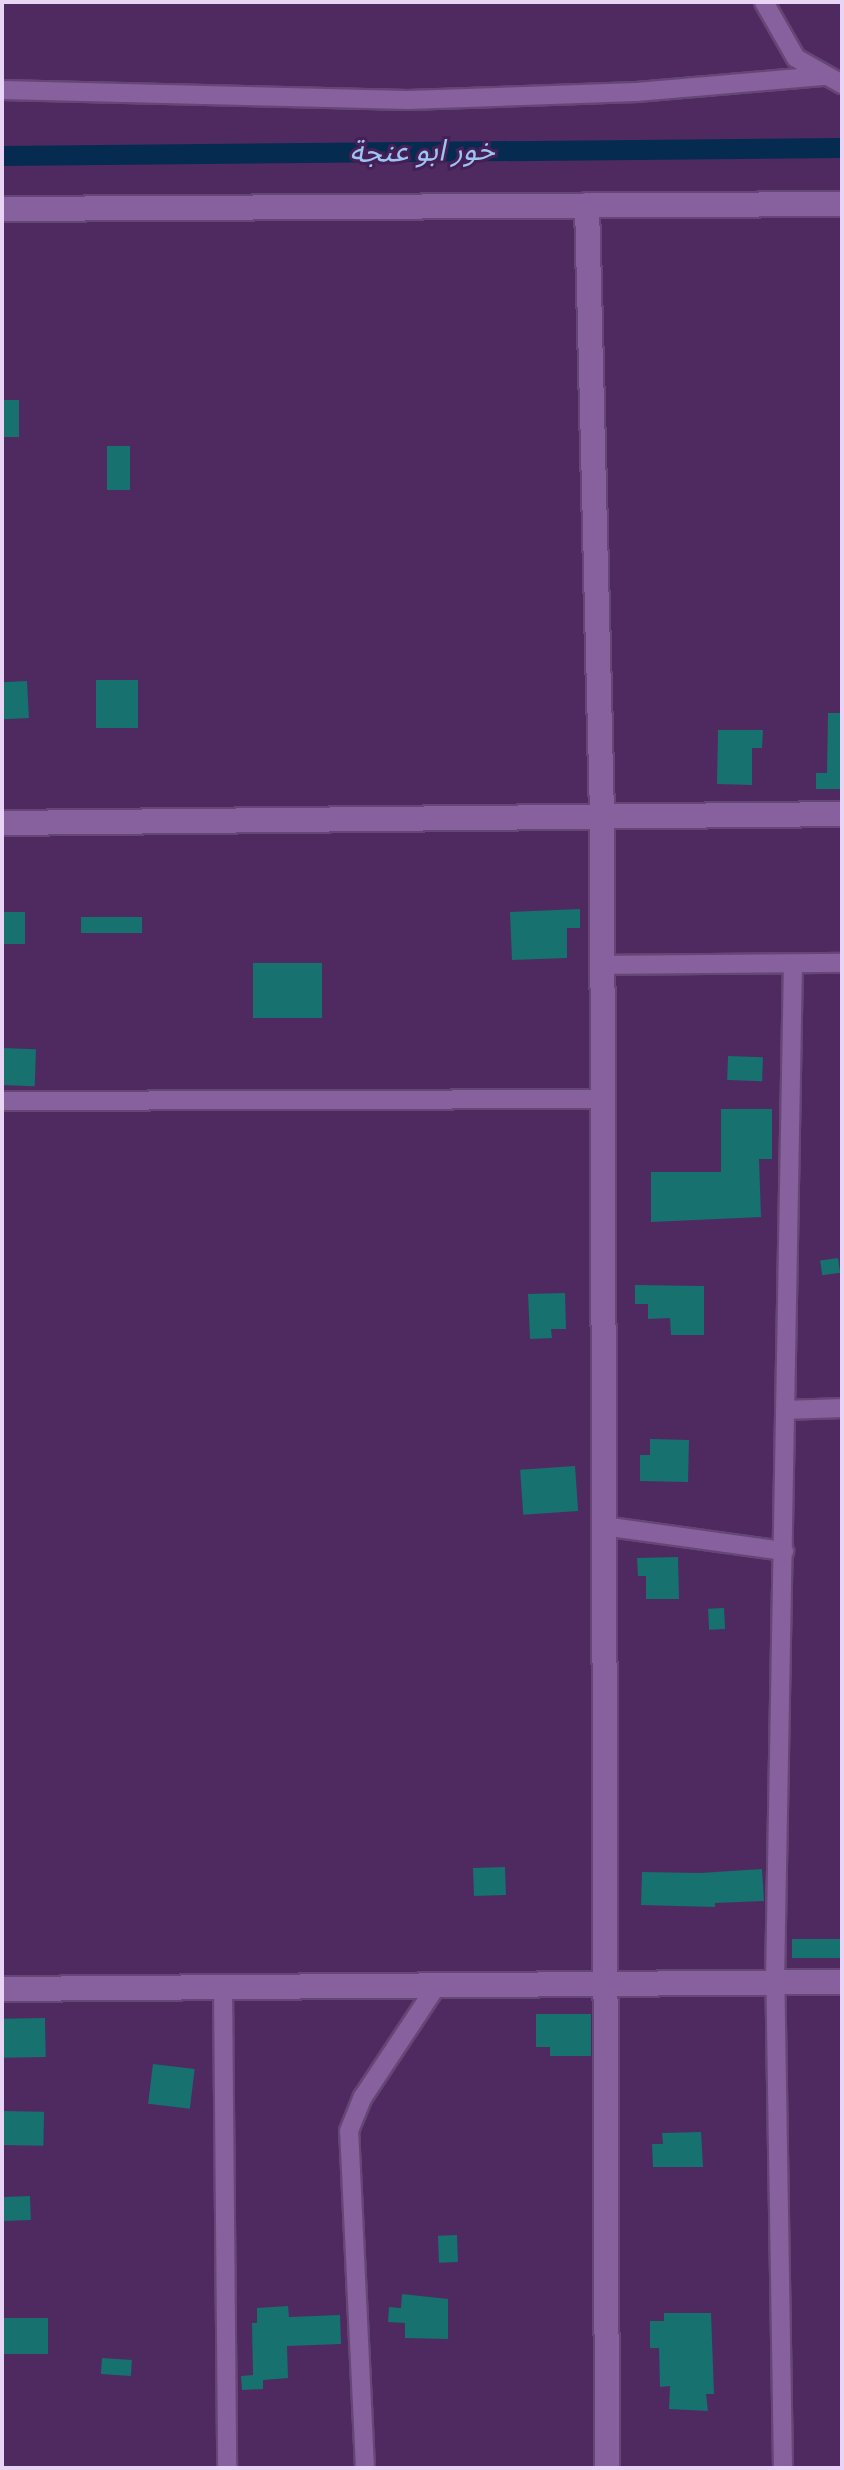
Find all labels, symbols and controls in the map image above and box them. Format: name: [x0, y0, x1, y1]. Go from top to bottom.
water label: خور ابو عنجة: [349, 133, 495, 171]

